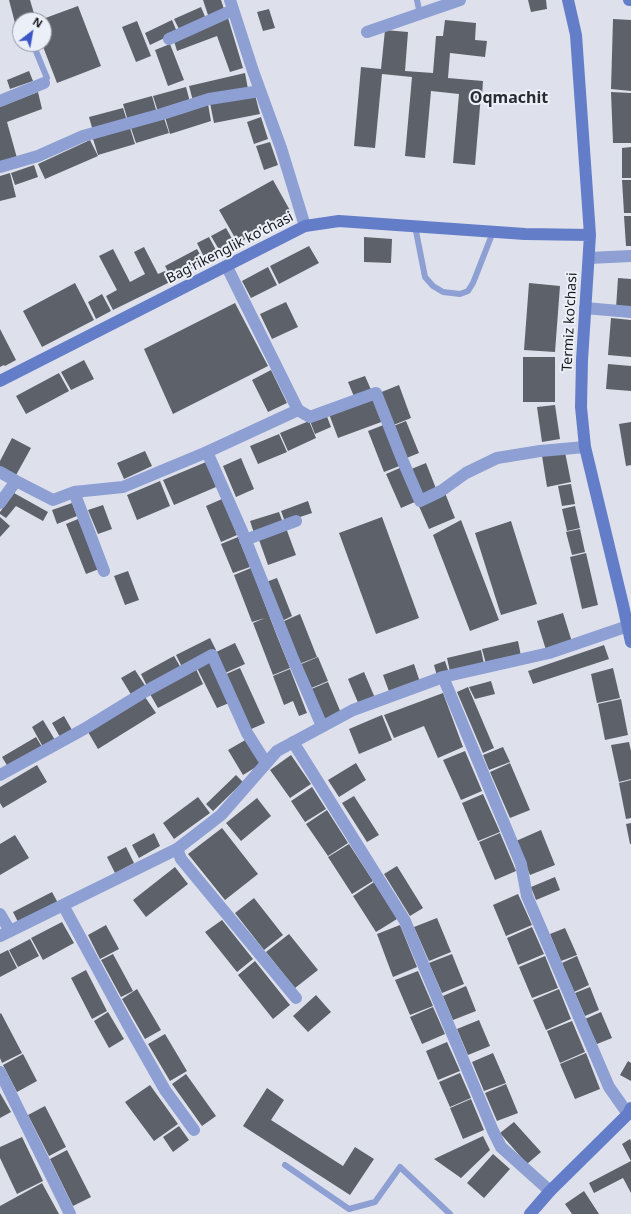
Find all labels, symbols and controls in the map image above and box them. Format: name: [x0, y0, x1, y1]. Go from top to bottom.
north arrow: [12, 12, 52, 52]
text: N: [30, 13, 46, 31]
district label: Oqmachit: [470, 88, 548, 108]
street label: Bag'rikenglik ko'chasi: [164, 209, 296, 287]
street label: Termiz ko'chasi: [559, 272, 581, 372]

